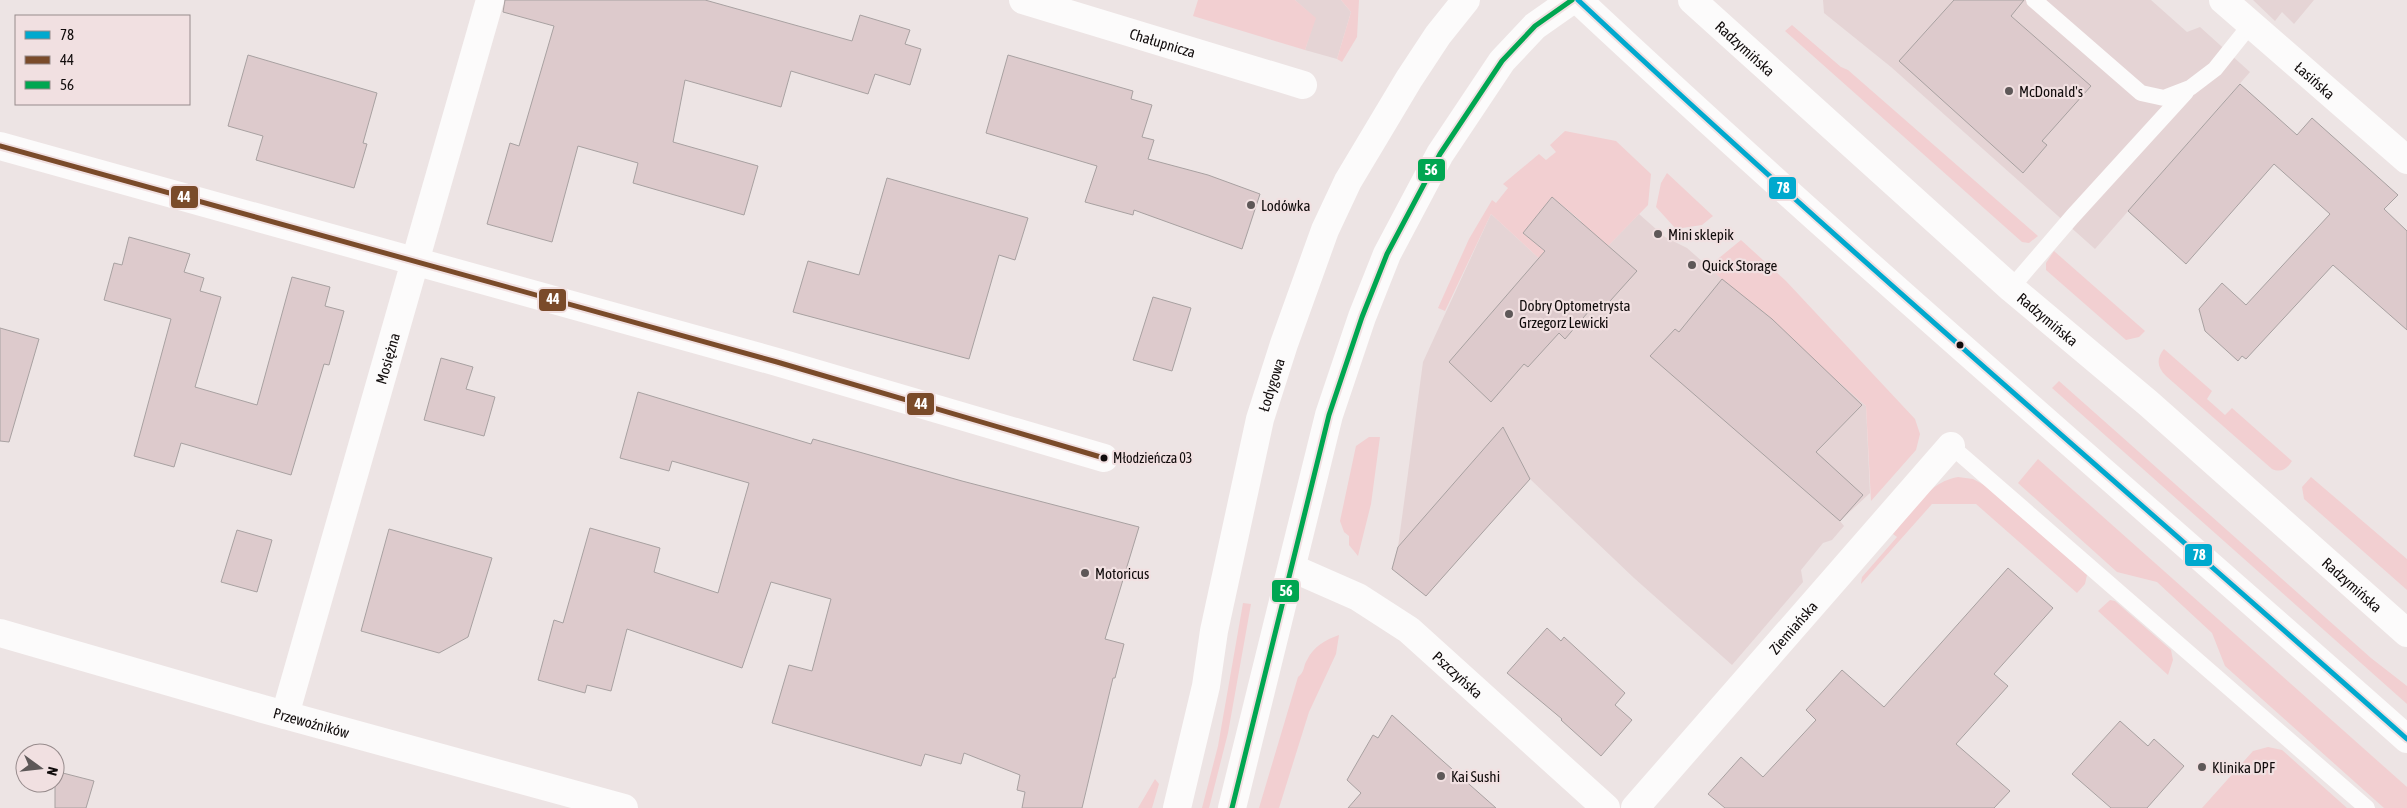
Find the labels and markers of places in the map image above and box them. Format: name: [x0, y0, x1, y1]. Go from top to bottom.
place label: McDonald's: [2019, 83, 2083, 100]
marker: McDonald's: [2003, 85, 2015, 97]
place label: Lodówka: [1261, 197, 1310, 214]
marker: Lodówka: [1245, 199, 1257, 211]
place label: Mini sklepik: [1668, 226, 1734, 243]
marker: Mini sklepik: [1652, 228, 1664, 240]
place label: Quick Storage: [1702, 257, 1777, 274]
marker: Quick Storage: [1686, 259, 1698, 271]
place label: Dobry Optometrysta Grzegorz Lewicki: [1519, 297, 1630, 331]
marker: Dobry Optometrysta Grzegorz Lewicki: [1503, 308, 1515, 320]
unlabelled marker: [1955, 340, 1965, 350]
place label: Młodzieńcza 03: [1113, 450, 1192, 466]
marker: Młodzieńcza 03: [1099, 453, 1109, 463]
place label: Motoricus: [1095, 565, 1149, 582]
marker: Motoricus: [1079, 567, 1091, 579]
place label: Klinika DPF: [2212, 759, 2275, 776]
marker: Klinika DPF: [2196, 761, 2208, 773]
place label: Kai Sushi: [1451, 768, 1500, 785]
marker: Kai Sushi: [1435, 770, 1447, 782]

